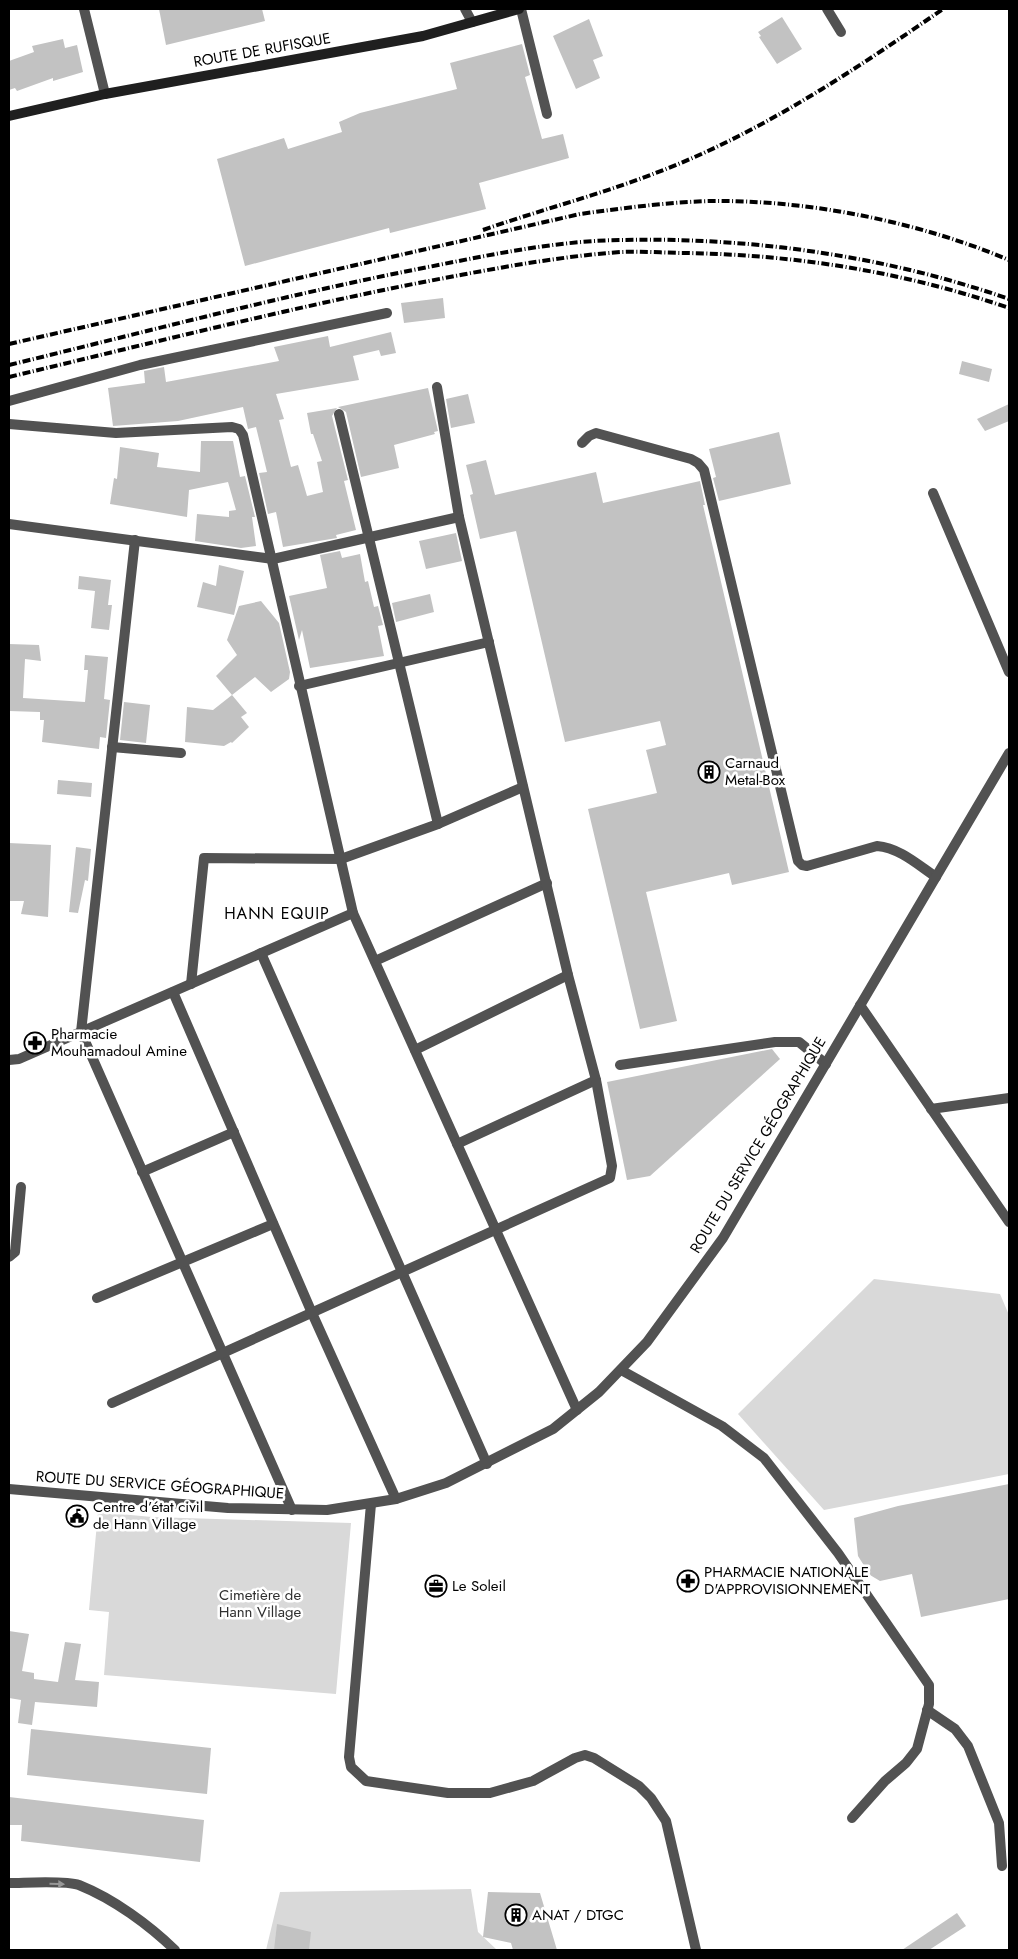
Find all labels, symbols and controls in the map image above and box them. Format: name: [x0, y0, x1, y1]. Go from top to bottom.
street label: ROUTE DE RUFISQUE: [192, 27, 332, 73]
place label: Carnaud Metal-Box: [725, 752, 786, 791]
building icon: Carnaud Metal-Box: [697, 760, 721, 784]
district label: HANN EQUIP: [224, 902, 330, 925]
place label: Pharmacie Mouhamadoul Amine: [51, 1023, 187, 1062]
pharmacy icon: Pharmacie Mouhamadoul Amine: [23, 1031, 47, 1055]
street label: ROUTE DU SERVICE GÉOGRAPHIQUE: [685, 1033, 831, 1257]
street label: ROUTE DU SERVICE GÉOGRAPHIQUE: [35, 1465, 285, 1505]
place label: Centre d’état civil de Hann Village: [93, 1496, 203, 1535]
public building icon: Centre d’état civil de Hann Village: [65, 1504, 89, 1528]
place label: PHARMACIE NATIONALE D'APPROVISIONNEMENT: [704, 1561, 870, 1600]
pharmacy icon: PHARMACIE NATIONALE D'APPROVISIONNEMENT: [676, 1569, 700, 1593]
office icon: Le Soleil: [424, 1574, 448, 1598]
place label: Le Soleil: [452, 1575, 506, 1597]
park label: Cimetière de Hann Village: [219, 1584, 301, 1623]
one-way arrow: [50, 1880, 66, 1888]
building icon: ANAT / DTGC: [504, 1903, 528, 1927]
place label: ANAT / DTGC: [532, 1904, 624, 1926]

